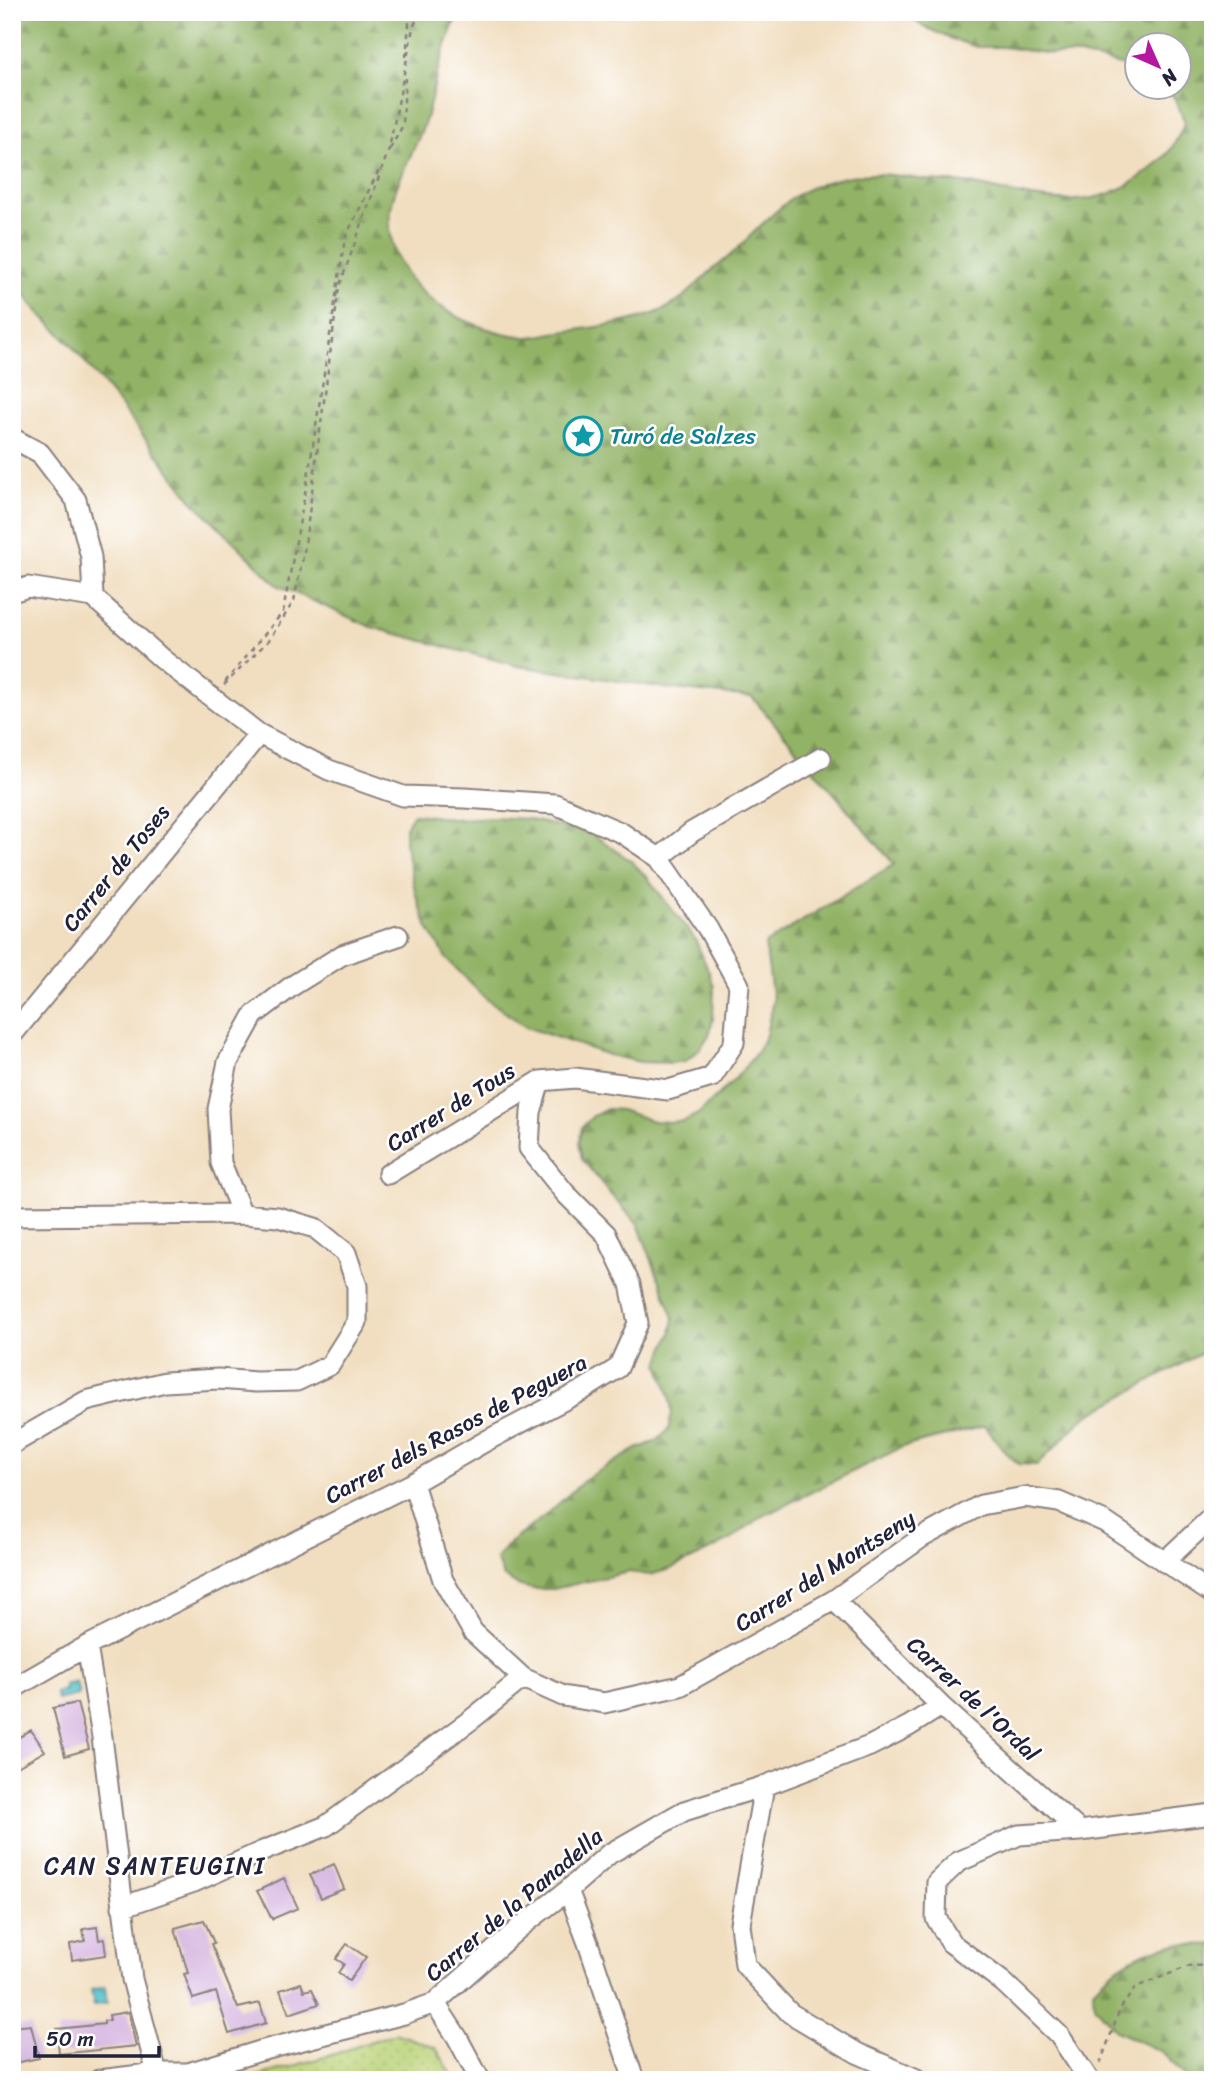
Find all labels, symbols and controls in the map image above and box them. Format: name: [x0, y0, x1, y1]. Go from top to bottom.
north arrow: [1124, 32, 1194, 102]
text: N: [1153, 61, 1187, 95]
place icon: Turó de Salzes: [562, 415, 604, 457]
place label: Turó de Salzes: [610, 416, 756, 457]
street label: Carrer de Toses: [51, 794, 181, 941]
street label: Carrer de Tous: [378, 1051, 524, 1163]
street label: Carrer dels Rasos de Peguera: [317, 1342, 595, 1516]
street label: Carrer del Montseny: [726, 1499, 924, 1643]
street label: Carrer de l'Ordal: [897, 1626, 1050, 1773]
street label: Carrer de la Panadella: [415, 1817, 613, 1993]
district label: CAN SANTEUGINI: [44, 1845, 266, 1887]
scale bar: [35, 2015, 159, 2059]
text: 50 m: [46, 2020, 94, 2058]

